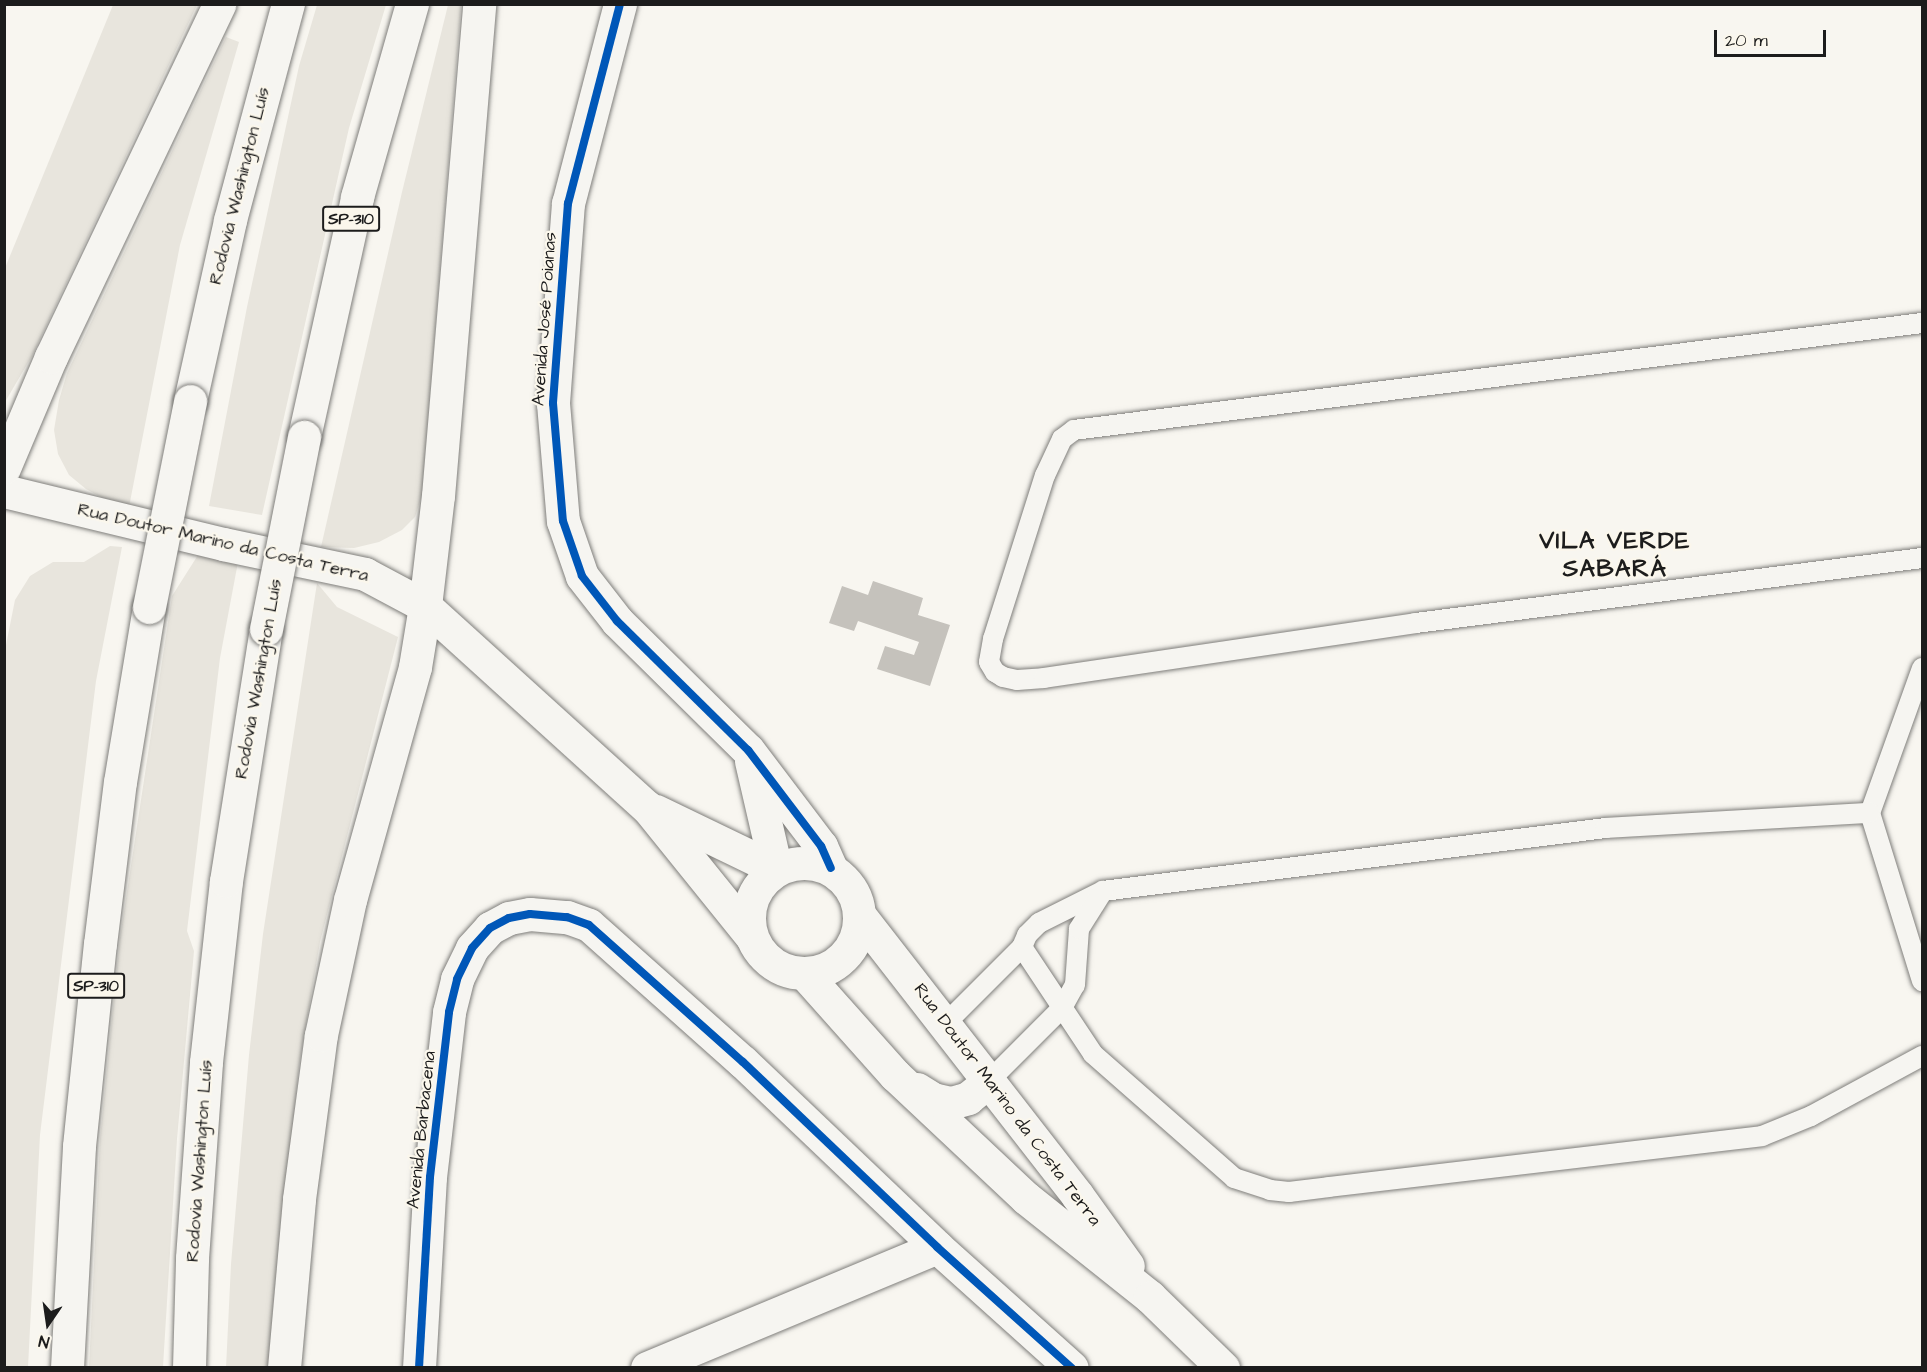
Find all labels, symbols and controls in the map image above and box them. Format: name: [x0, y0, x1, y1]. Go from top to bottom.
scale bar: [1717, 18, 1830, 56]
text: 20 m: [1725, 28, 1768, 53]
street label: Rodovia Washington Luís: [205, 85, 275, 287]
road number: SP-310: [321, 206, 381, 232]
street label: Avenida José Poianas: [528, 231, 562, 407]
street label: Rua Doutor Marino da Costa Terra: [75, 499, 371, 587]
district label: VILA VERDE SABARÁ: [1539, 528, 1691, 584]
street label: Rodovia Washington Luís: [231, 577, 287, 781]
road number: SP-310: [66, 973, 126, 999]
street label: Rua Doutor Marino da Costa Terra: [909, 980, 1105, 1230]
street label: Avenida Barbacena: [403, 1050, 441, 1210]
street label: Rodovia Washington Luís: [182, 1059, 218, 1263]
north arrow: [18, 1294, 78, 1354]
text: N: [37, 1330, 51, 1353]

